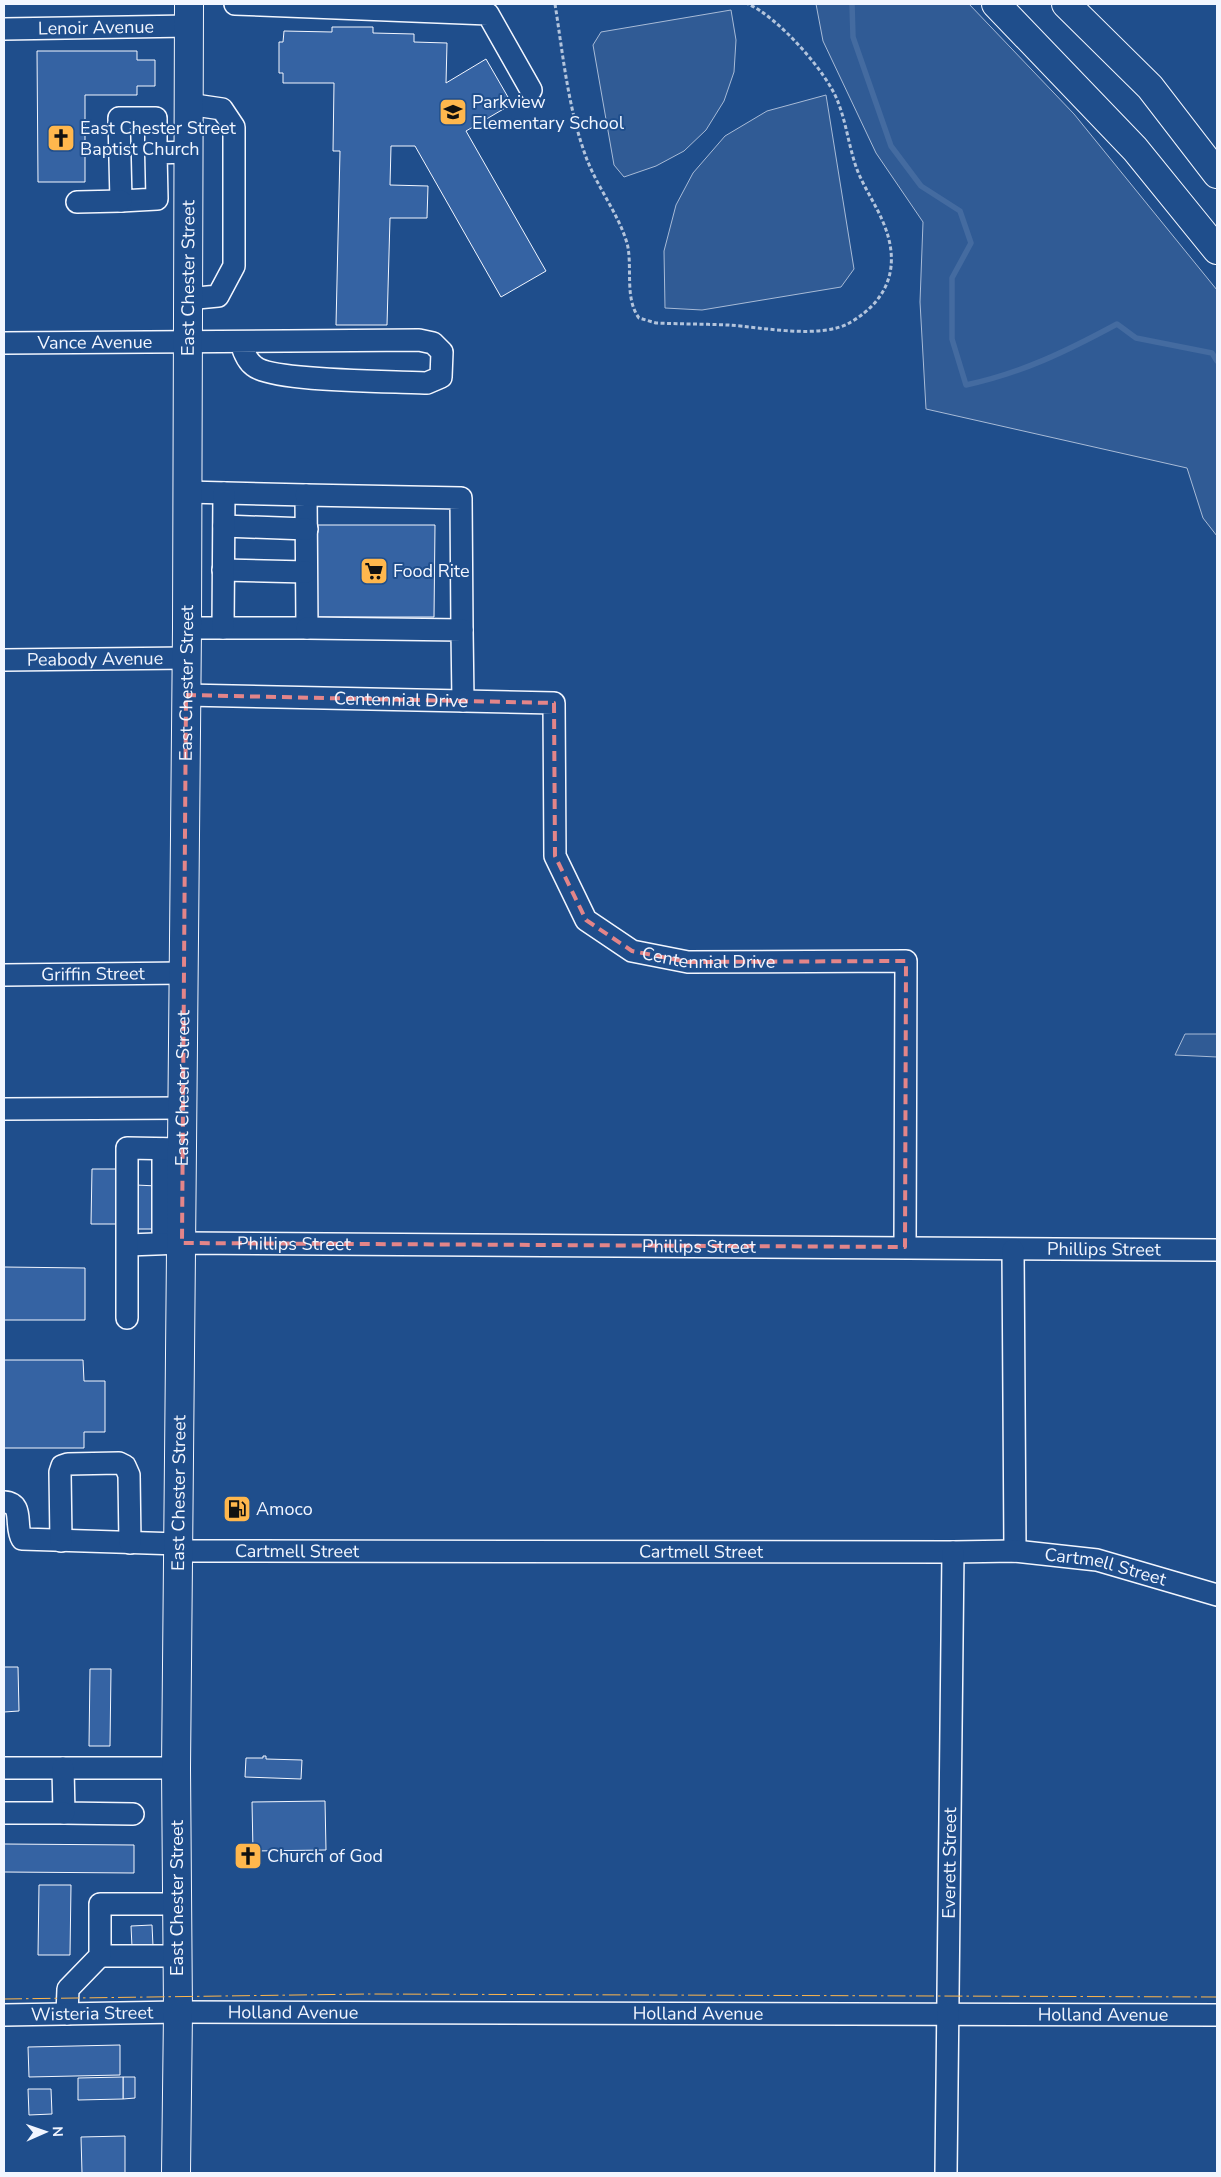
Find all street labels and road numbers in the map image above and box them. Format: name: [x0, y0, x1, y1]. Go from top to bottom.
street label: Lenoir Avenue: [38, 15, 154, 40]
street label: East Chester Street: [176, 199, 200, 356]
street label: Vance Avenue: [36, 330, 152, 355]
street label: East Chester Street: [174, 604, 199, 761]
street label: Peabody Avenue: [27, 646, 163, 672]
street label: Centennial Drive: [334, 686, 468, 713]
street label: Centennial Drive: [640, 941, 775, 974]
street label: Griffin Street: [41, 961, 146, 987]
street label: East Chester Street: [170, 1009, 195, 1166]
street label: Phillips Street: [237, 1231, 352, 1256]
street label: Phillips Street: [642, 1234, 757, 1259]
street label: Phillips Street: [1047, 1237, 1162, 1262]
street label: East Chester Street: [166, 1414, 191, 1571]
street label: Cartmell Street: [235, 1539, 360, 1563]
street label: Cartmell Street: [639, 1540, 764, 1564]
street label: Cartmell Street: [1043, 1542, 1170, 1592]
street label: Everett Street: [937, 1807, 962, 1919]
street label: East Chester Street: [165, 1819, 189, 1976]
street label: Wisteria Street: [31, 2000, 154, 2027]
street label: Holland Avenue: [228, 2000, 358, 2025]
street label: Holland Avenue: [633, 2001, 763, 2026]
street label: Holland Avenue: [1038, 2002, 1168, 2027]

